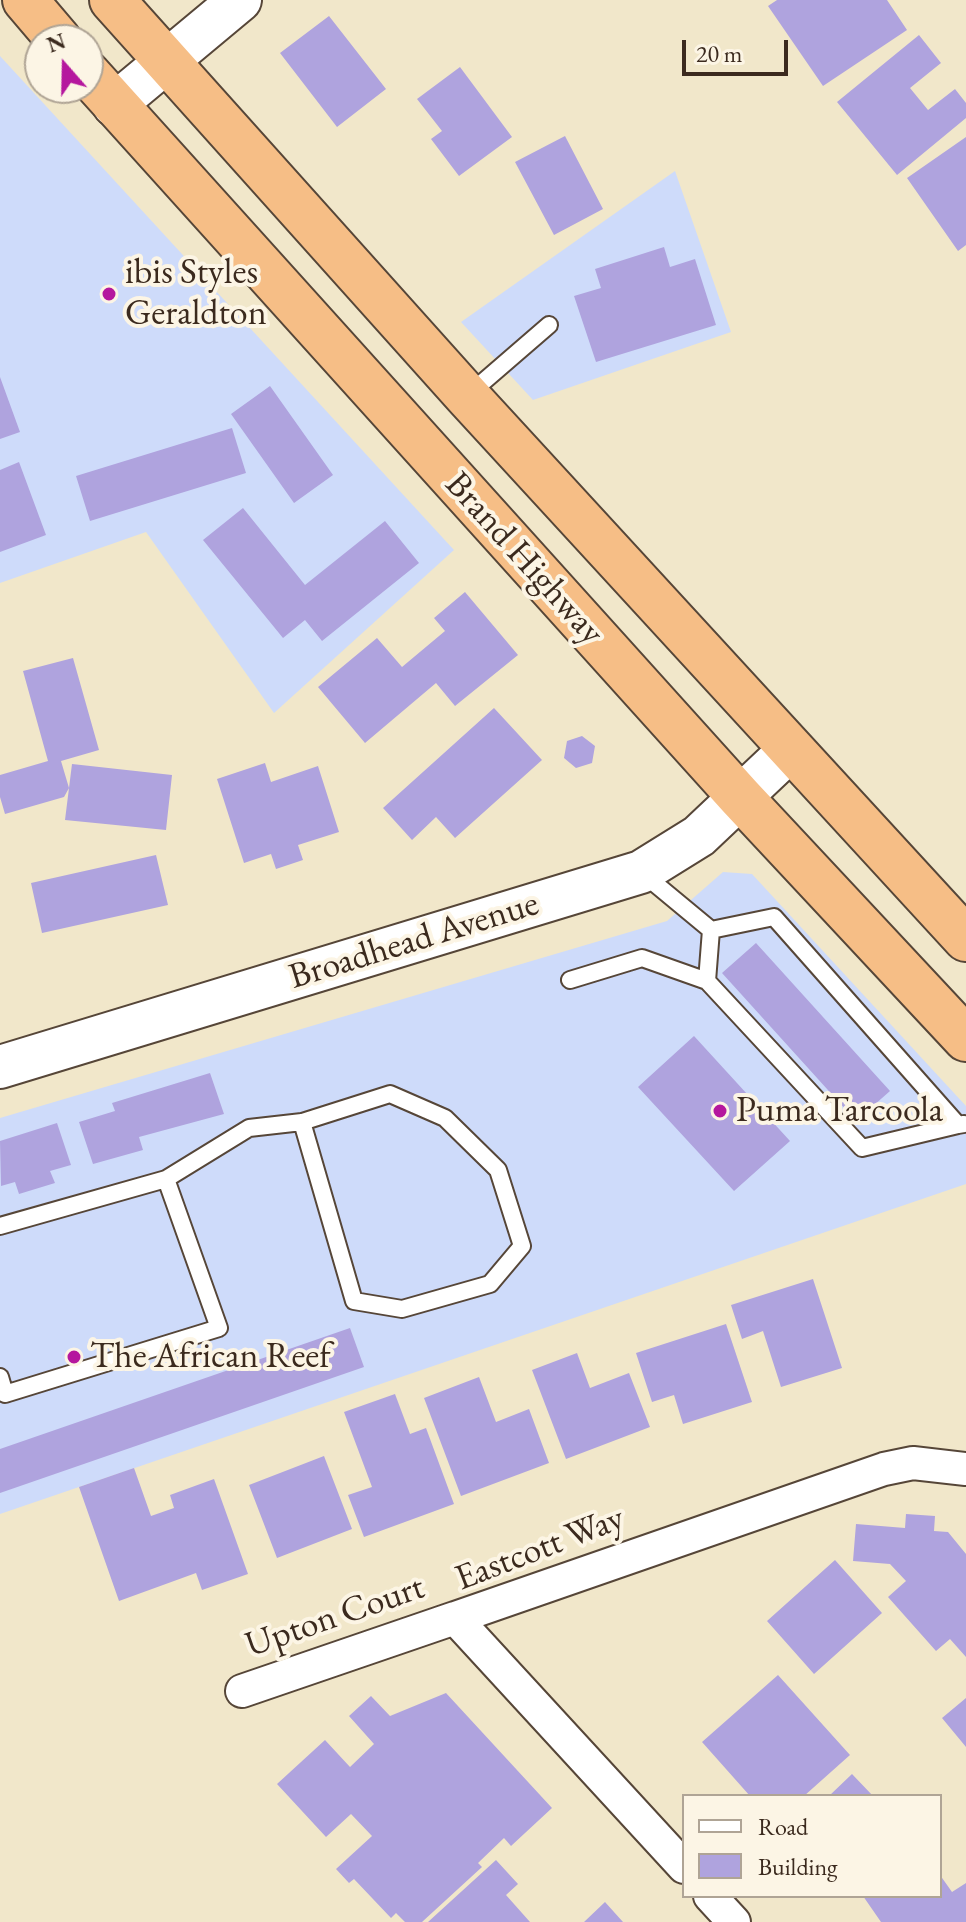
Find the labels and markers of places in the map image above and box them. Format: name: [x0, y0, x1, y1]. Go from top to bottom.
place label: ibis Styles Geraldton: [125, 251, 267, 336]
marker: ibis Styles Geraldton: [100, 285, 118, 303]
place label: Puma Tarcoola: [736, 1089, 943, 1133]
marker: Puma Tarcoola: [711, 1102, 729, 1120]
place label: The African Reef: [90, 1335, 331, 1379]
marker: The African Reef: [65, 1348, 83, 1366]

